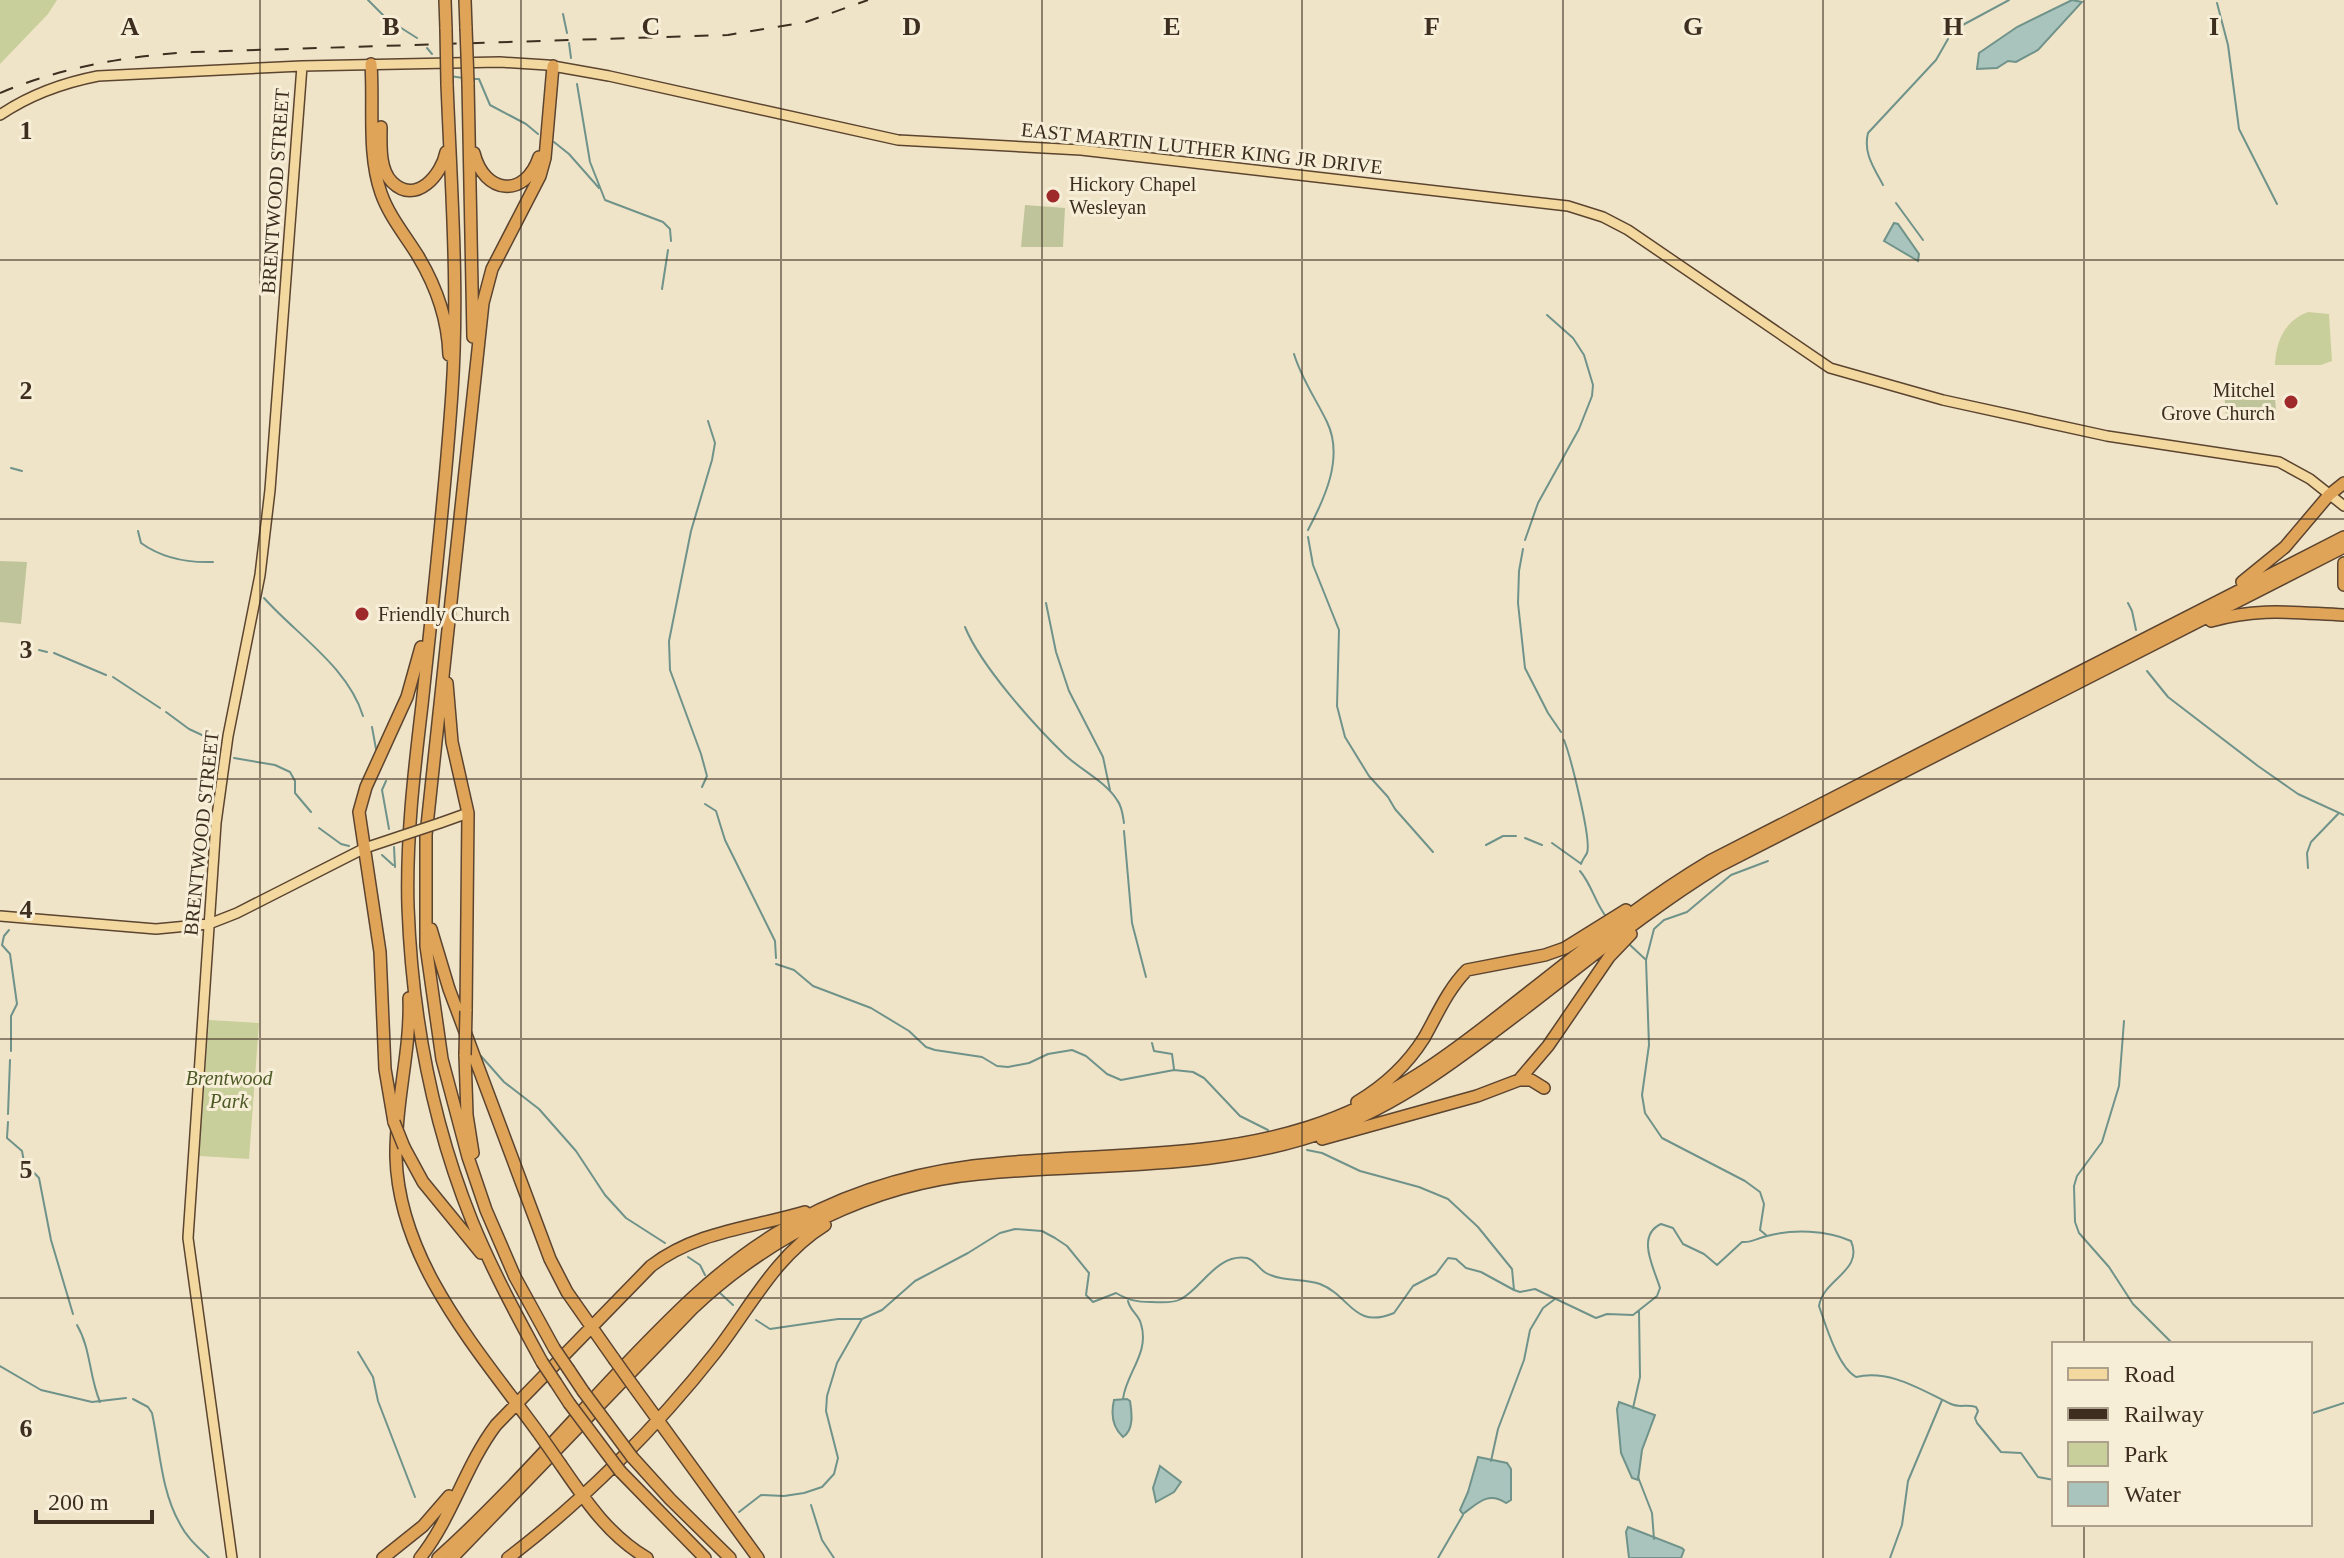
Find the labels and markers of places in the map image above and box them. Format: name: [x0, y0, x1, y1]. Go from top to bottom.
place label: Hickory Chapel Wesleyan: [1069, 173, 1197, 219]
marker: Hickory Chapel Wesleyan: [1044, 187, 1062, 205]
place label: Mitchel Grove Church: [2161, 379, 2275, 424]
marker: Mitchel Grove Church: [2282, 393, 2300, 411]
place label: Friendly Church: [378, 603, 510, 626]
marker: Friendly Church: [353, 605, 371, 623]

